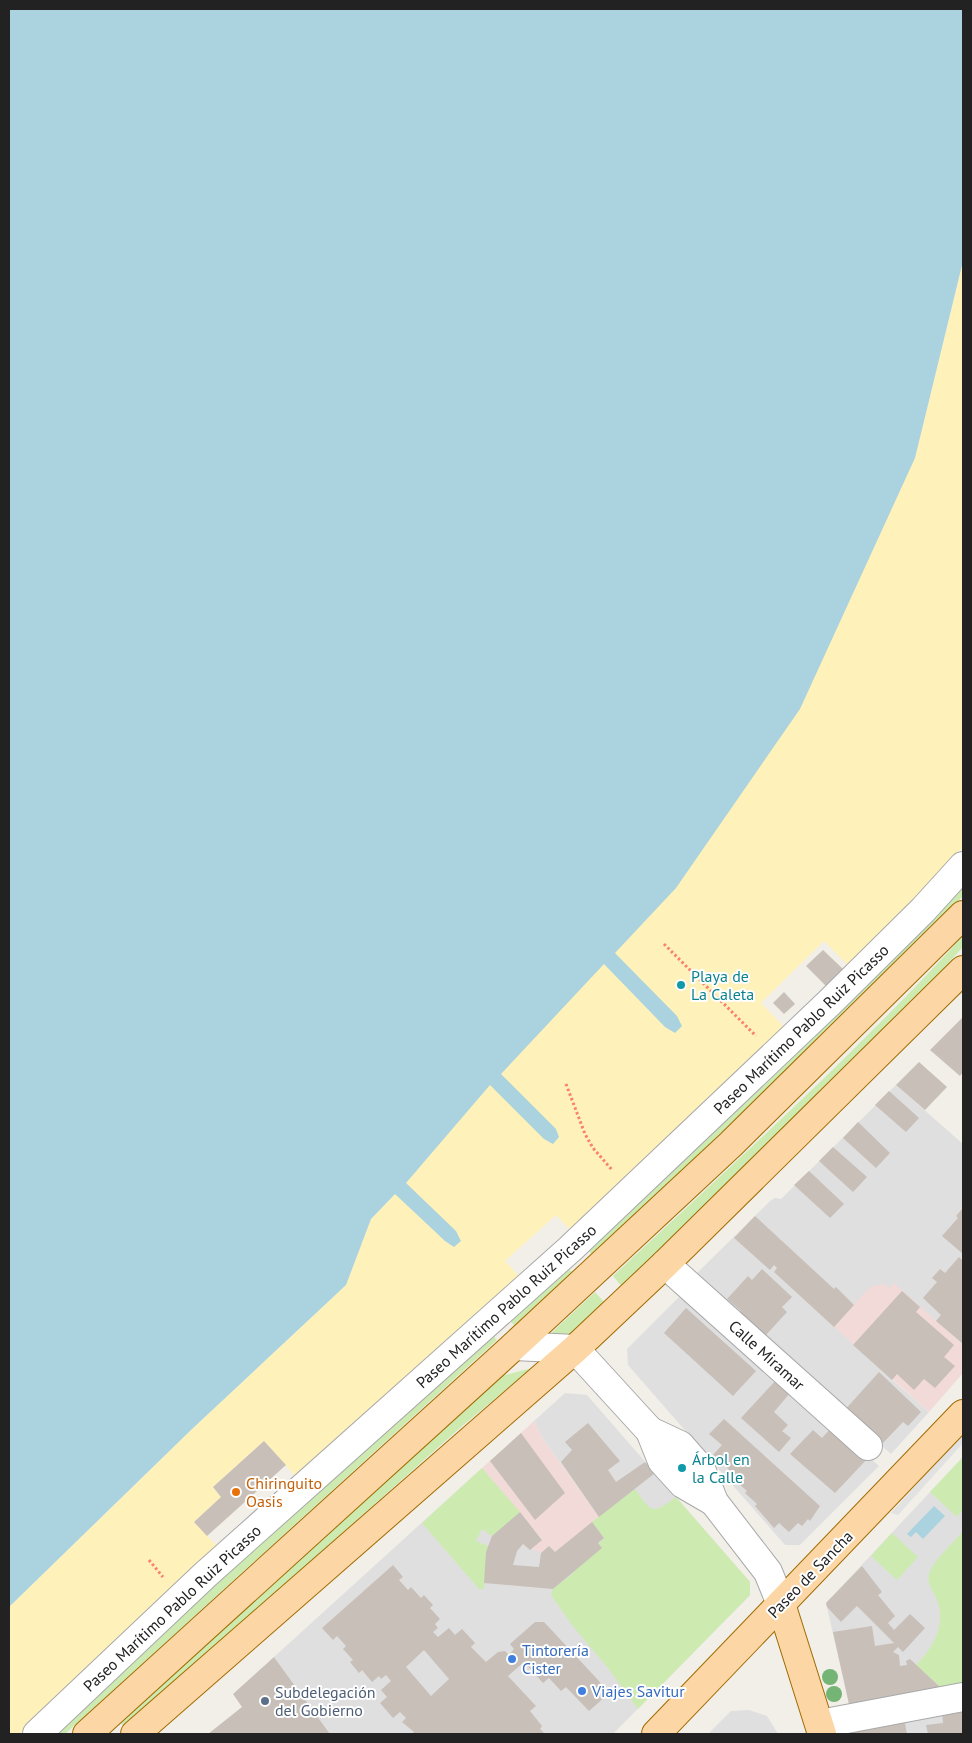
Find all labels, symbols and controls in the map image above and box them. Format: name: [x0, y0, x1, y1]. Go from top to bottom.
street label: Paseo Marítimo Pablo Ruiz Picasso: [709, 940, 893, 1118]
place label: Playa de La Caleta: [691, 966, 754, 1004]
marker: Playa de La Caleta: [675, 979, 687, 991]
street label: Paseo Marítimo Pablo Ruiz Picasso: [412, 1220, 600, 1392]
street label: Calle Miramar: [725, 1316, 809, 1395]
place label: Árbol en la Calle: [692, 1449, 750, 1487]
marker: Árbol en la Calle: [676, 1462, 688, 1474]
place label: Chiringuito Oasis: [246, 1473, 322, 1511]
marker: Chiringuito Oasis: [230, 1486, 242, 1498]
street label: Paseo Marítimo Pablo Ruiz Picasso: [79, 1520, 265, 1696]
street label: Paseo de Sancha: [763, 1526, 857, 1622]
place label: Tintorería Cister: [522, 1640, 589, 1678]
marker: Tintorería Cister: [506, 1653, 518, 1665]
place label: Viajes Savitur: [591, 1681, 685, 1701]
place label: Subdelegación del Gobierno: [275, 1682, 375, 1720]
marker: Viajes Savitur: [576, 1685, 588, 1697]
marker: Subdelegación del Gobierno: [259, 1695, 271, 1707]

